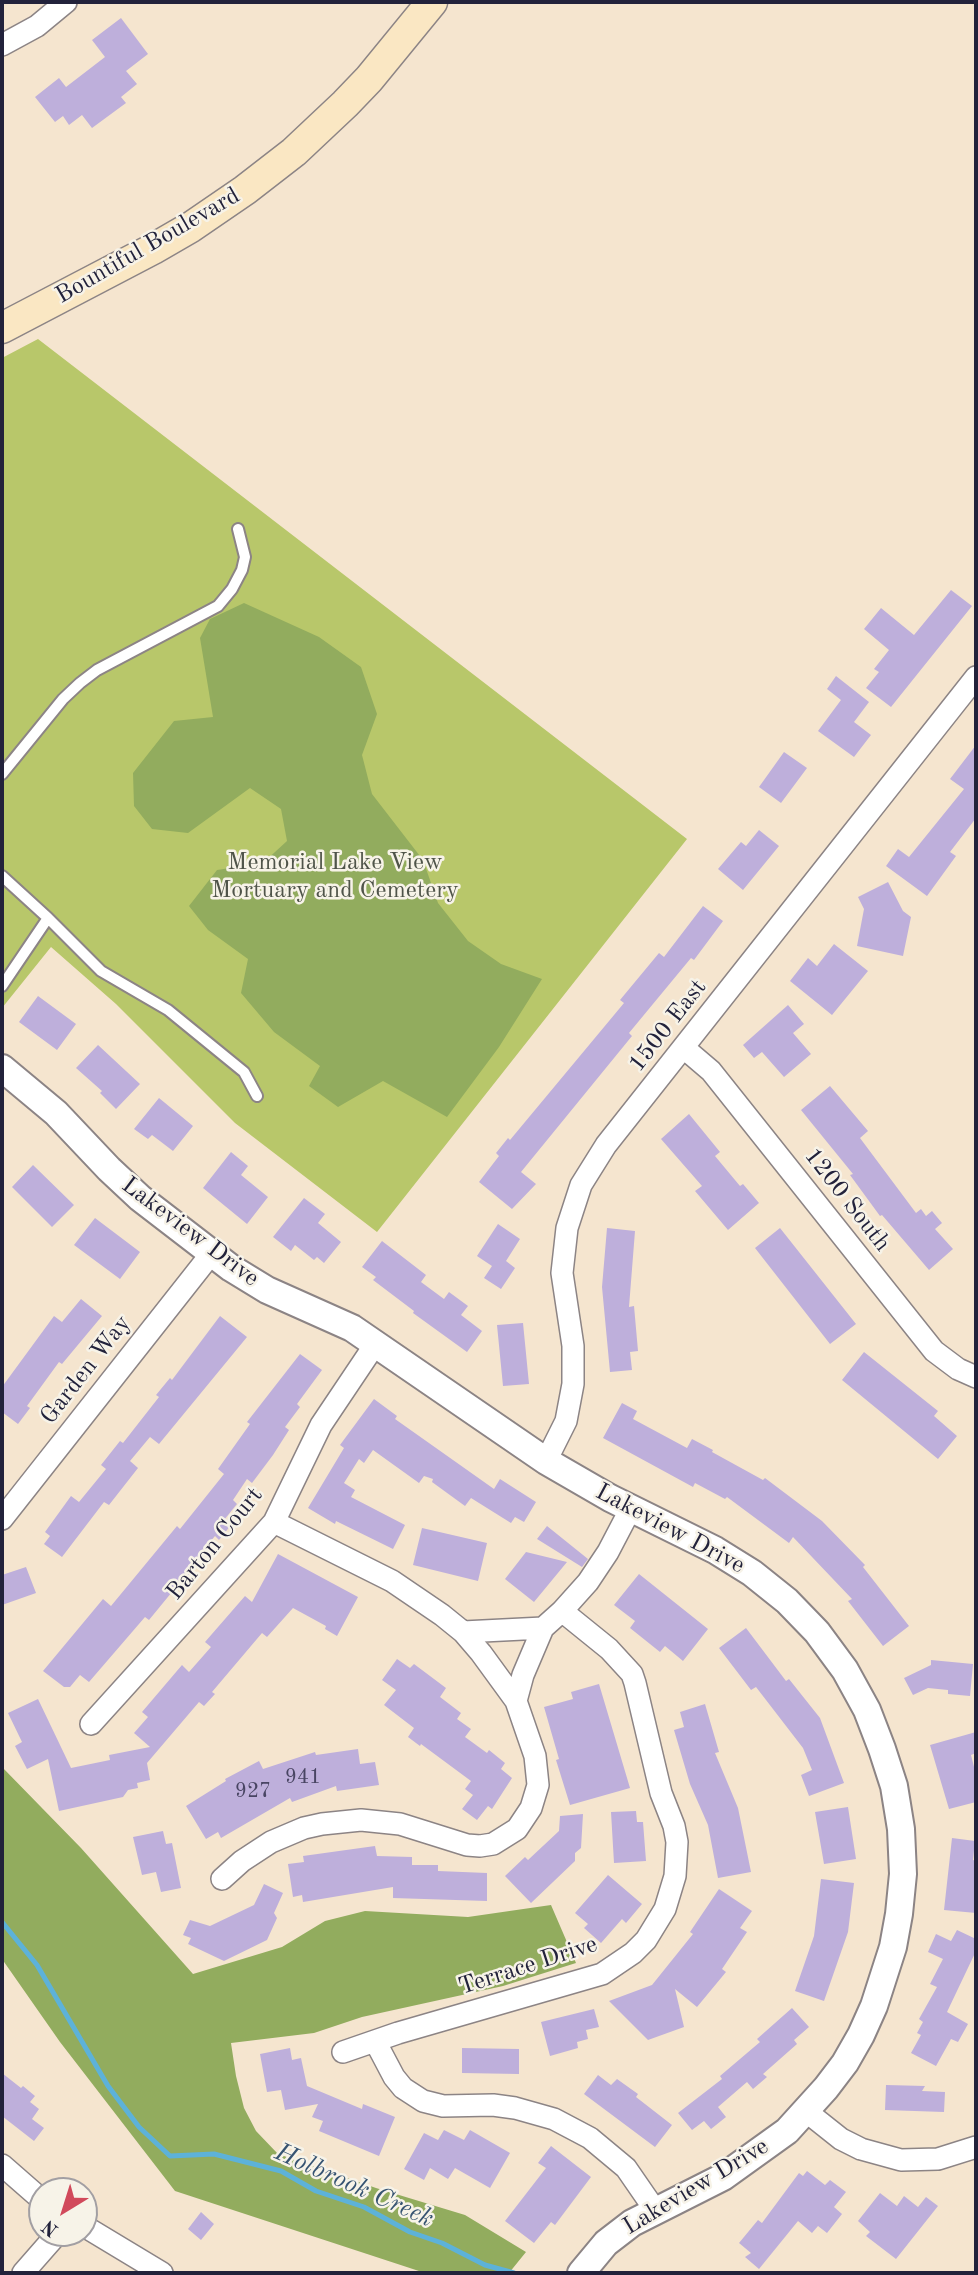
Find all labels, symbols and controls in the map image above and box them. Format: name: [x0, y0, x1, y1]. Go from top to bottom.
street label: Bountiful Boulevard: [51, 182, 245, 310]
park label: Memorial Lake View Mortuary and Cemetery: [211, 849, 459, 905]
street label: 1500 East: [623, 974, 713, 1078]
street label: 1200 South: [798, 1142, 896, 1258]
street label: Lakeview Drive: [116, 1171, 264, 1293]
street label: Garden Way: [35, 1310, 137, 1430]
street label: Lakeview Drive: [591, 1478, 749, 1580]
street label: Barton Court: [161, 1482, 269, 1606]
house number: 941: [285, 1764, 321, 1790]
house number: 927: [235, 1778, 271, 1804]
street label: Terrace Drive: [455, 1930, 601, 2002]
street label: Lakeview Drive: [618, 2132, 774, 2242]
water label: Holbrook Creek: [270, 2137, 438, 2235]
north arrow: [28, 2177, 98, 2247]
text: N: [39, 2215, 63, 2239]

